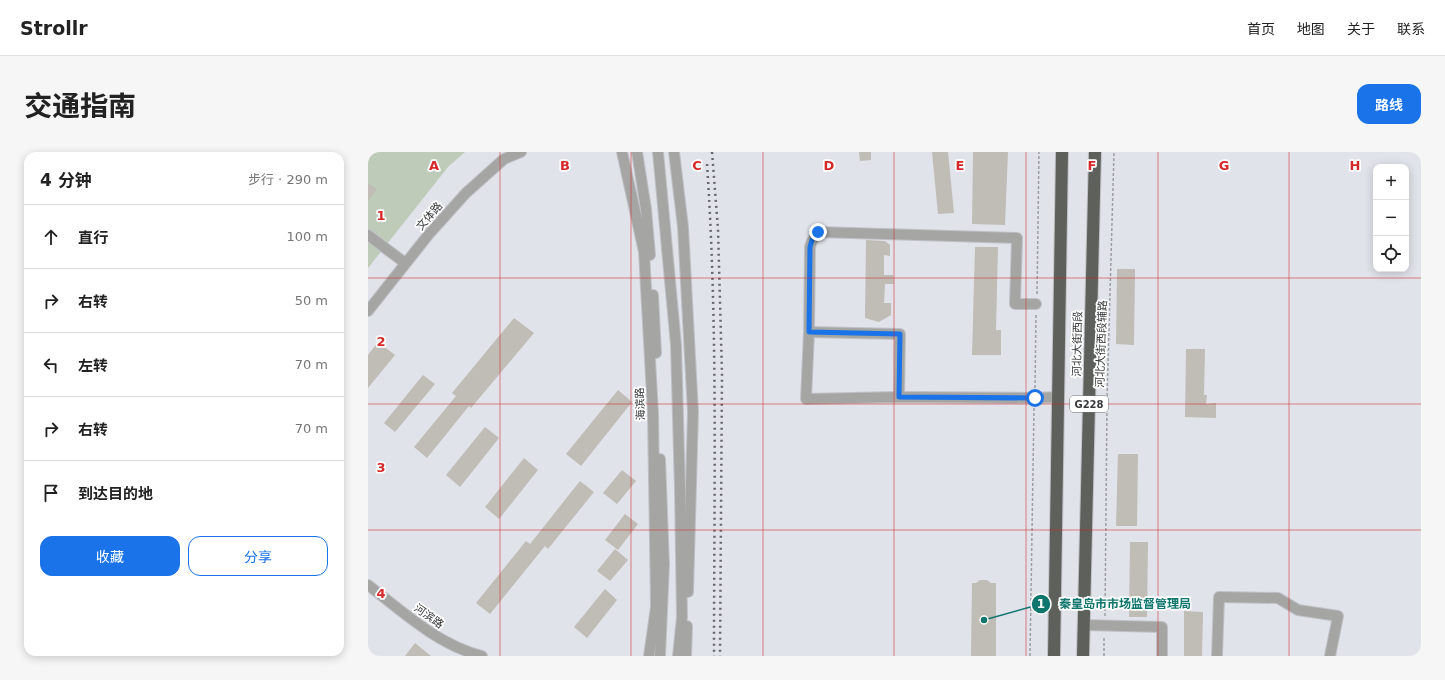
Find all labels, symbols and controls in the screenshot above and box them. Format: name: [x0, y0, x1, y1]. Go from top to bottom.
text: Strollr: [20, 17, 88, 39]
text: 首页: [1247, 21, 1275, 37]
text: 地图: [1297, 21, 1325, 37]
text: 关于: [1347, 21, 1375, 37]
text: 联系: [1397, 21, 1425, 37]
button: 路线: [1357, 84, 1421, 124]
text: 交通指南: [24, 90, 136, 123]
text: A: [429, 158, 439, 173]
text: B: [560, 158, 570, 173]
text: C: [692, 158, 702, 173]
text: D: [824, 158, 835, 173]
text: E: [956, 158, 964, 173]
text: F: [1088, 158, 1096, 173]
text: G: [1219, 158, 1229, 173]
text: H: [1350, 158, 1360, 173]
map controls: [1373, 164, 1409, 272]
button: +: [1373, 164, 1409, 200]
text: 4 分钟: [40, 170, 92, 190]
text: 步行 · 290 m: [248, 172, 328, 187]
street label: 文体路: [414, 200, 445, 233]
button: −: [1373, 200, 1409, 236]
text: 1: [376, 208, 386, 223]
route end: [809, 223, 827, 241]
icon: ahead: [40, 226, 62, 248]
text: 直行: [78, 229, 108, 247]
text: 100 m: [286, 229, 328, 244]
button: locate: [1373, 236, 1409, 272]
icon: right: [40, 290, 62, 312]
text: 右转: [78, 293, 108, 311]
text: 50 m: [295, 293, 328, 308]
street label: 河北大街西段辅路: [1093, 300, 1110, 388]
street label: 河北大街西段: [1070, 311, 1085, 377]
text: 2: [376, 334, 386, 349]
icon: left: [40, 354, 62, 376]
text: 左转: [78, 357, 108, 375]
text: 70 m: [295, 357, 328, 372]
street label: 海滨路: [633, 387, 648, 421]
route start: [1026, 389, 1044, 407]
road number: G228: [1070, 396, 1108, 412]
icon: right: [40, 418, 62, 440]
text: 右转: [78, 421, 108, 439]
text: 70 m: [295, 421, 328, 436]
text: 3: [376, 460, 386, 475]
icon: arrive: [40, 482, 62, 504]
text: 到达目的地: [78, 485, 153, 503]
button: 收藏: [40, 536, 180, 576]
button: 分享: [188, 536, 328, 576]
text: 4: [376, 586, 386, 601]
callout: 秦皇岛市市场监督管理局: [1031, 592, 1199, 616]
text: 1: [1037, 597, 1045, 611]
text: 秦皇岛市市场监督管理局: [1059, 597, 1191, 611]
street label: 河滨路: [411, 602, 446, 631]

